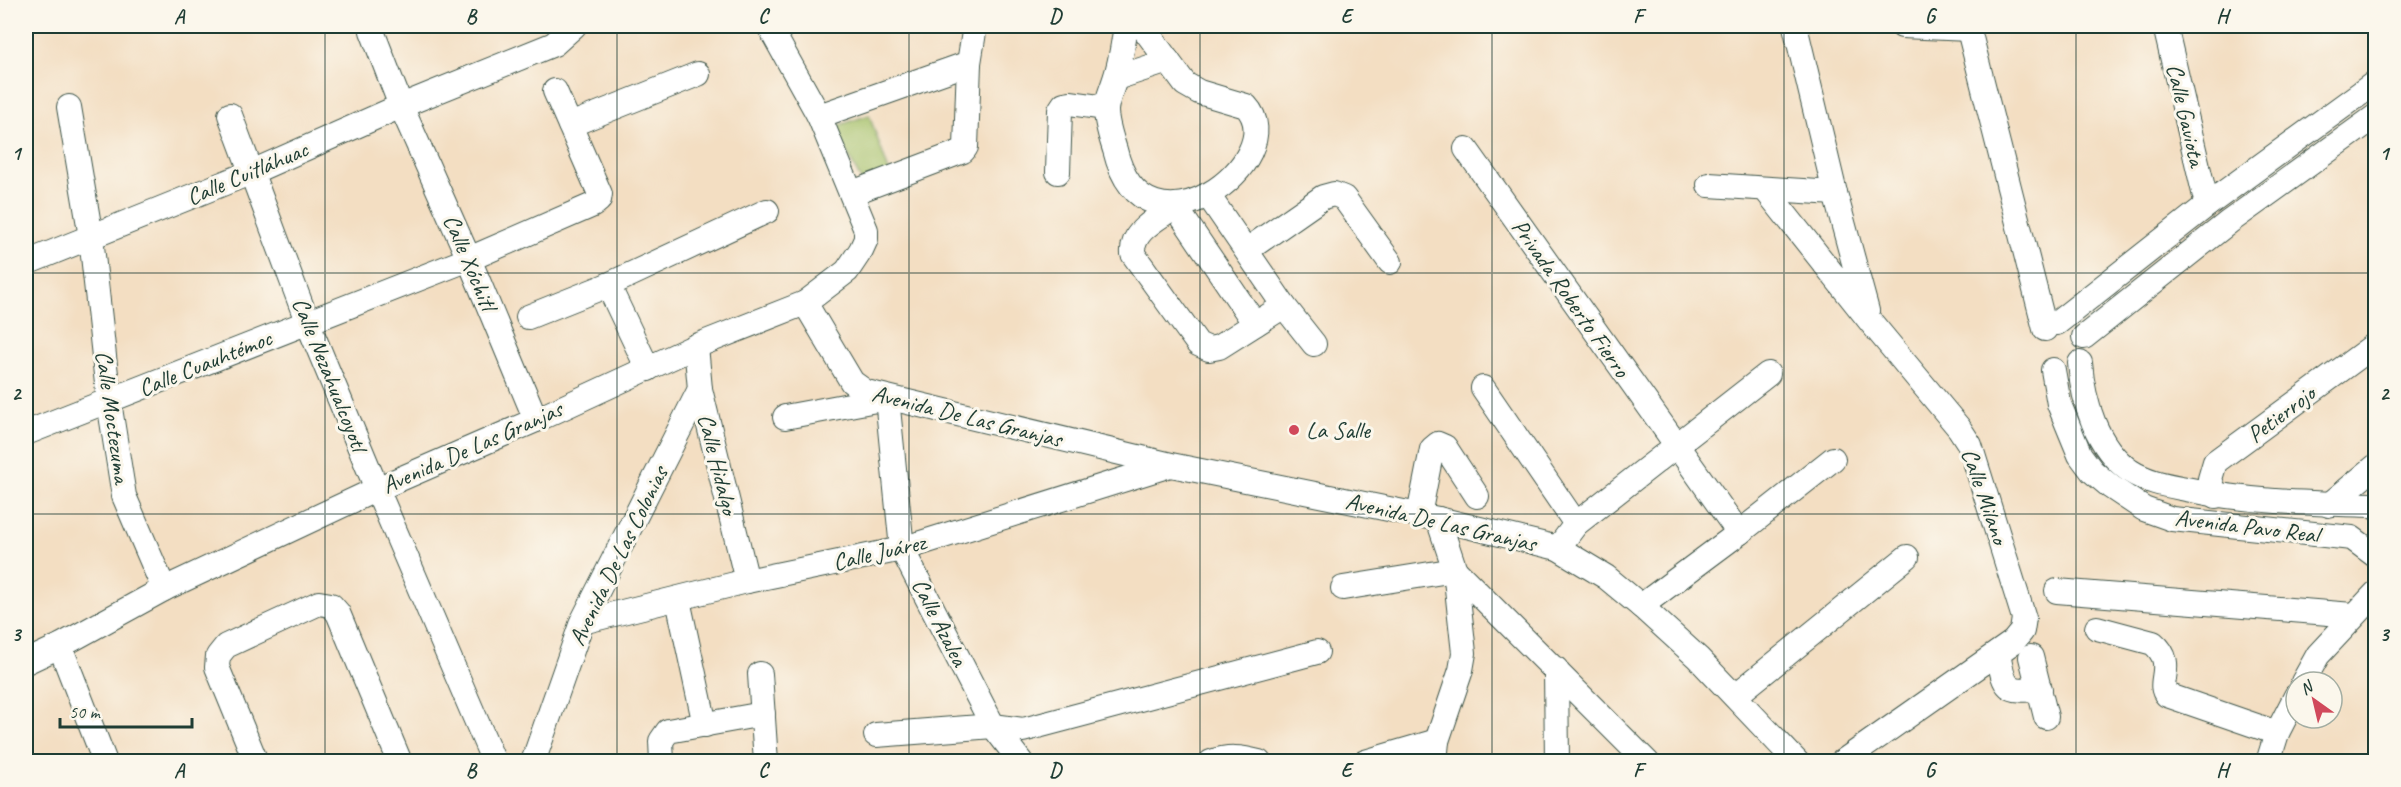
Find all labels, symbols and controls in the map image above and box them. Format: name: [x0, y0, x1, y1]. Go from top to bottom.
text: A: [174, 4, 186, 29]
text: B: [466, 4, 478, 29]
text: C: [758, 4, 770, 29]
text: D: [1049, 4, 1063, 29]
text: E: [1341, 4, 1355, 29]
text: F: [1633, 4, 1647, 29]
text: G: [1925, 4, 1938, 29]
text: H: [2216, 4, 2231, 29]
street label: Calle Gaviota: [2160, 61, 2213, 171]
street label: Calle Cuitláhuac: [182, 133, 314, 212]
text: 1: [12, 141, 23, 166]
text: 1: [2380, 141, 2391, 166]
street label: Calle Xóchitl: [437, 210, 505, 318]
street label: Privada Roberto Fierro: [1505, 213, 1638, 384]
street label: Calle Nezahualcoyotl: [286, 293, 376, 459]
street label: Calle Cuauhtémoc: [134, 322, 277, 403]
street label: Calle Moctezuma: [89, 349, 137, 487]
street label: Petierrojo: [2241, 377, 2323, 449]
street label: Avenida De Las Granjas: [869, 378, 1067, 455]
text: 2: [12, 381, 23, 406]
text: 2: [2380, 381, 2391, 406]
street label: Avenida De Las Granjas: [377, 393, 569, 500]
street label: Calle Hidalgo: [691, 411, 746, 520]
place label: La Salle: [1306, 415, 1372, 445]
marker: La Salle: [1287, 423, 1301, 437]
street label: Calle Milano: [1955, 444, 2016, 550]
street label: Avenida De Las Colonias: [562, 459, 676, 650]
street label: Avenida De Las Granjas: [1343, 486, 1541, 559]
street label: Avenida Pavo Real: [2173, 502, 2325, 550]
street label: Calle Juárez: [830, 526, 931, 577]
street label: Calle Azalea: [905, 573, 975, 672]
text: 3: [12, 622, 23, 647]
text: 3: [2380, 622, 2391, 647]
north arrow: [2284, 670, 2344, 730]
text: N: [2296, 676, 2318, 699]
scale bar: [60, 691, 192, 729]
text: 50 m: [69, 701, 102, 723]
text: A: [174, 758, 186, 783]
text: B: [466, 758, 478, 783]
text: C: [758, 758, 770, 783]
text: D: [1049, 758, 1063, 783]
text: E: [1341, 758, 1355, 783]
text: F: [1633, 758, 1647, 783]
text: G: [1925, 758, 1938, 783]
text: H: [2216, 758, 2231, 783]

